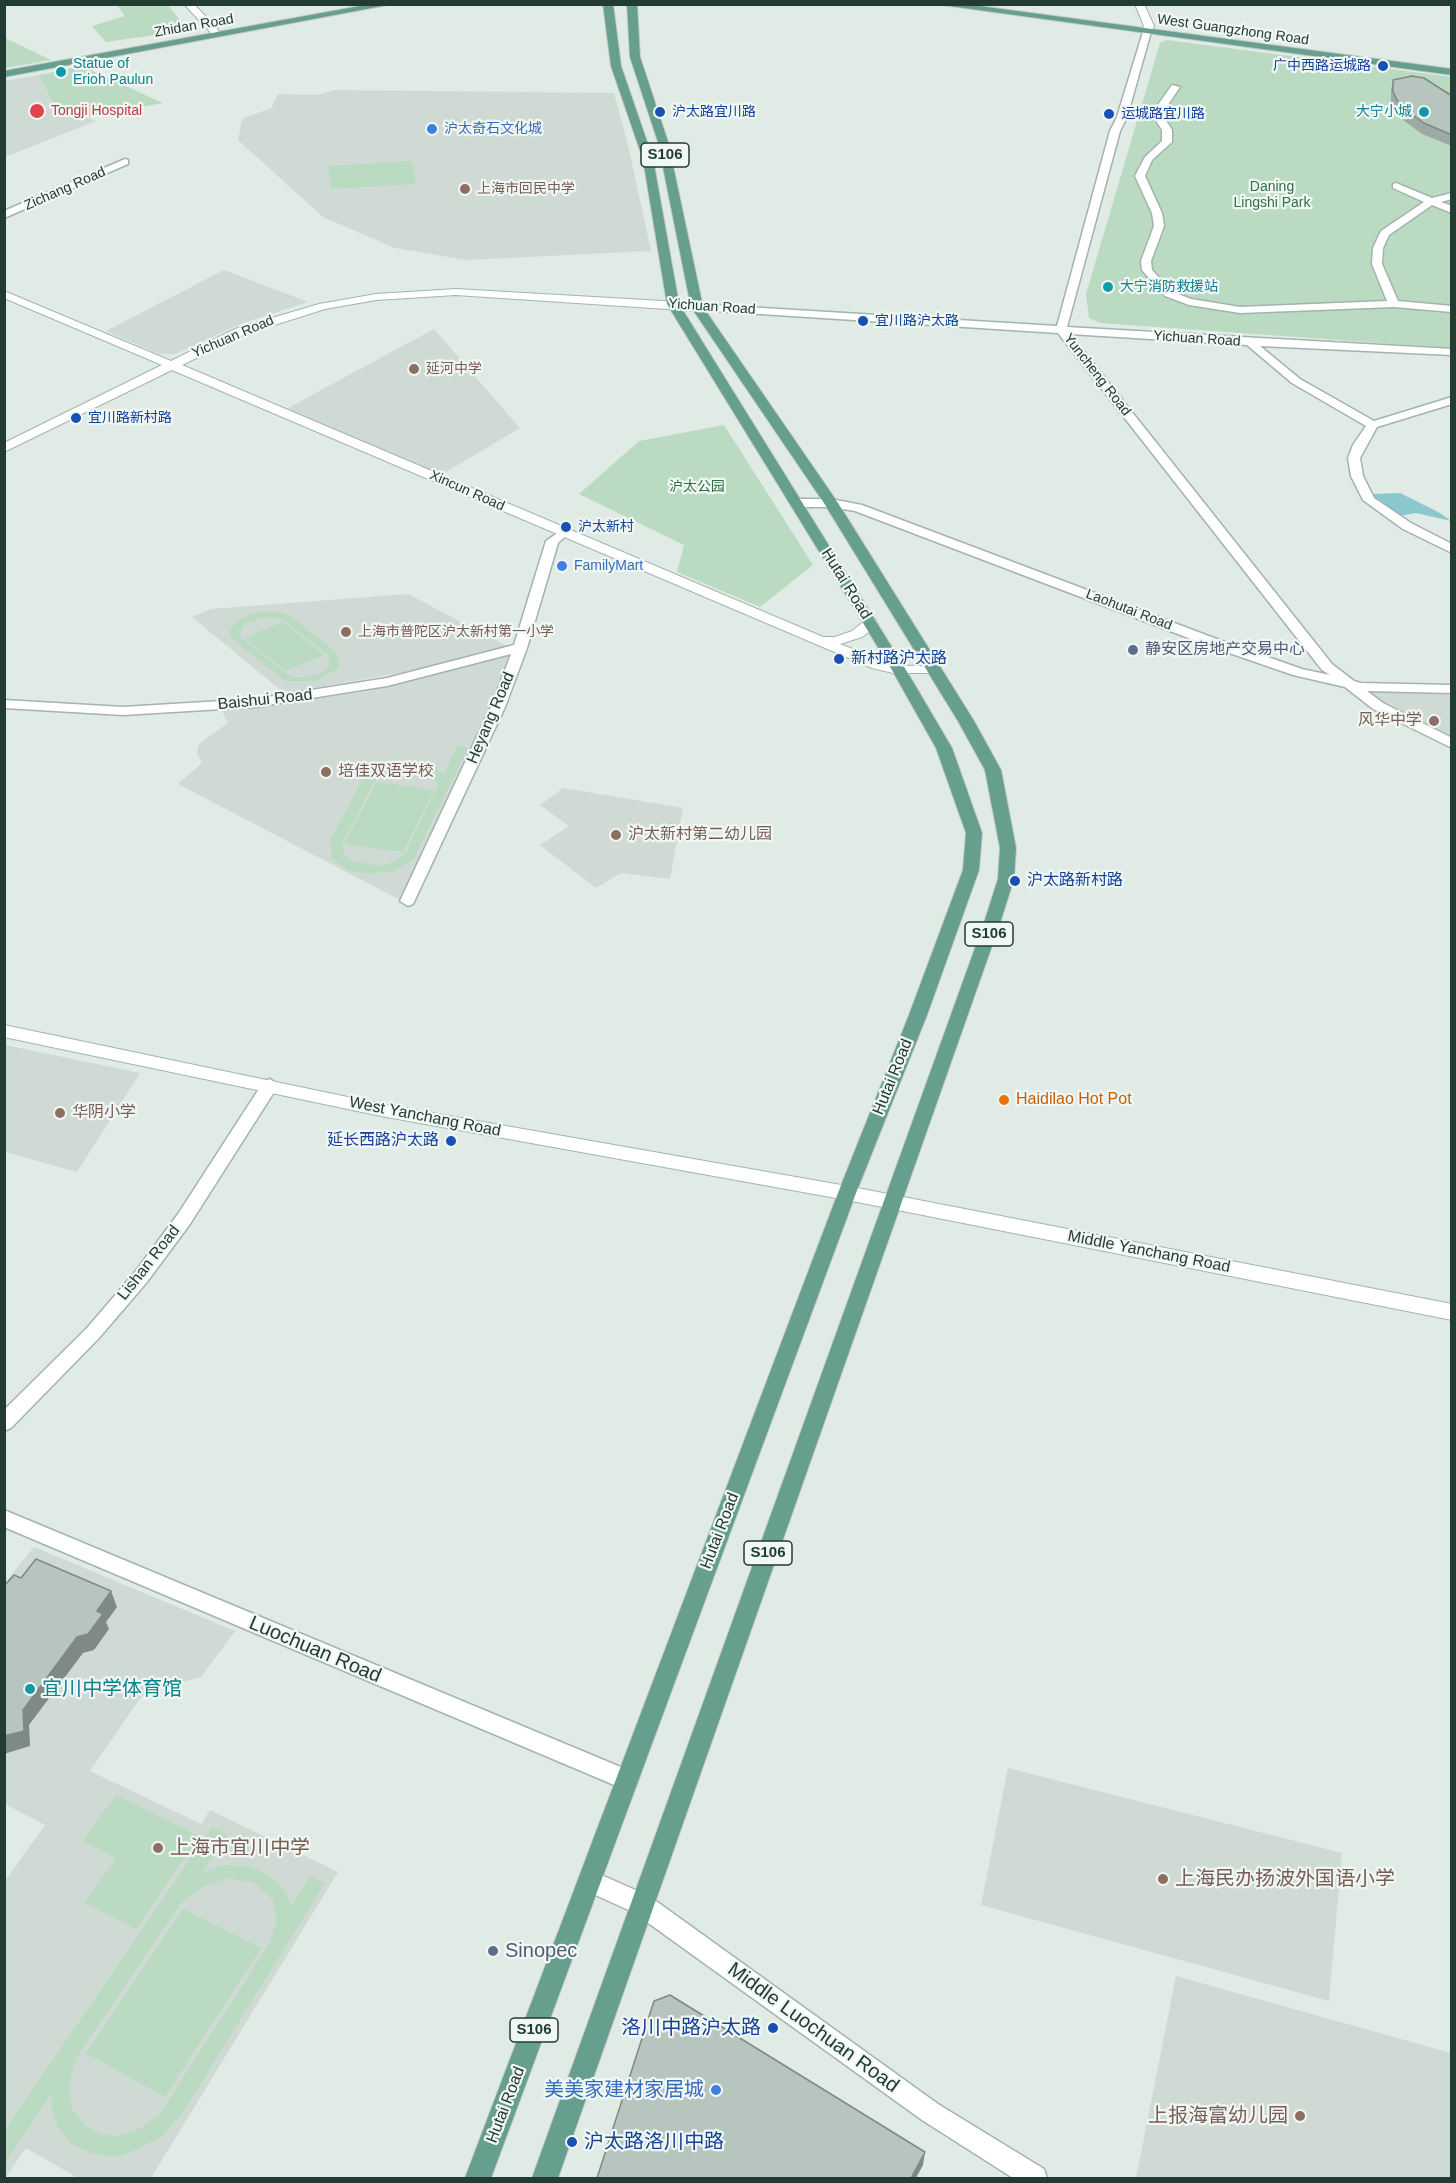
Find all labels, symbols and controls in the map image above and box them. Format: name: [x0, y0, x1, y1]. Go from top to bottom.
street label: Zhidan Road: [153, 11, 235, 41]
street label: West Guangzhong Road: [1156, 11, 1310, 49]
place label: Statue of Erioh Paulun: [73, 56, 153, 88]
place label: 广中西路运城路: [1273, 58, 1371, 74]
marker: 广中西路运城路: [1376, 59, 1390, 73]
marker: Statue of Erioh Paulun: [54, 65, 68, 79]
marker: Tongji Hospital: [28, 102, 46, 120]
place label: Tongji Hospital: [51, 103, 142, 119]
place label: 沪太路宜川路: [672, 104, 756, 120]
place label: 大宁小城: [1356, 104, 1412, 120]
marker: 沪太路宜川路: [653, 105, 667, 119]
marker: 大宁小城: [1417, 105, 1431, 119]
place label: 运城路宜川路: [1121, 106, 1205, 122]
marker: 运城路宜川路: [1102, 107, 1116, 121]
place label: 沪太奇石文化城: [444, 121, 542, 137]
marker: 沪太奇石文化城: [425, 122, 439, 136]
road number: S106: [641, 143, 689, 167]
street label: Zichang Road: [22, 164, 108, 214]
park label: Daning Lingshi Park: [1233, 179, 1311, 212]
place label: 上海市回民中学: [477, 181, 575, 197]
marker: 上海市回民中学: [458, 182, 472, 196]
place label: 大宁消防救援站: [1120, 279, 1218, 295]
marker: 大宁消防救援站: [1101, 280, 1115, 294]
street label: Yichuan Road: [668, 296, 756, 318]
street label: Yichuan Road: [189, 312, 277, 362]
place label: 宜川路沪太路: [875, 313, 959, 329]
marker: 宜川路沪太路: [856, 314, 870, 328]
street label: Yichuan Road: [1153, 328, 1241, 350]
street label: Yuncheng Road: [1060, 331, 1134, 419]
place label: 延河中学: [426, 361, 482, 377]
marker: 延河中学: [407, 362, 421, 376]
place label: 宜川路新村路: [88, 410, 172, 426]
marker: 宜川路新村路: [69, 411, 83, 425]
street label: Xincun Road: [427, 467, 507, 515]
park label: 沪太公园: [669, 479, 725, 495]
place label: 沪太新村: [578, 519, 634, 535]
marker: 沪太新村: [559, 520, 573, 534]
street label: Hutai Road: [817, 545, 875, 623]
place label: FamilyMart: [574, 558, 643, 574]
marker: FamilyMart: [555, 559, 569, 573]
street label: Laohutai Road: [1083, 586, 1175, 634]
place label: 上海市普陀区沪太新村第一小学: [358, 624, 554, 640]
marker: 上海市普陀区沪太新村第一小学: [339, 625, 353, 639]
place label: 静安区房地产交易中心: [1145, 640, 1305, 660]
marker: 静安区房地产交易中心: [1126, 643, 1140, 657]
place label: 新村路沪太路: [851, 649, 947, 669]
marker: 新村路沪太路: [832, 652, 846, 666]
street label: Heyang Road: [463, 669, 519, 767]
street label: Baishui Road: [217, 685, 313, 715]
place label: 风华中学: [1358, 711, 1422, 731]
marker: 风华中学: [1427, 714, 1441, 728]
place label: 培佳双语学校: [338, 762, 434, 782]
marker: 培佳双语学校: [319, 765, 333, 779]
place label: 沪太新村第二幼儿园: [628, 825, 772, 845]
marker: 沪太新村第二幼儿园: [609, 828, 623, 842]
place label: 沪太路新村路: [1027, 871, 1123, 891]
marker: 沪太路新村路: [1008, 874, 1022, 888]
road number: S106: [965, 922, 1013, 946]
street label: Hutai Road: [869, 1036, 917, 1118]
place label: Haidilao Hot Pot: [1016, 1090, 1132, 1110]
street label: West Yanchang Road: [347, 1093, 503, 1141]
marker: Haidilao Hot Pot: [997, 1093, 1011, 1107]
place label: 华阴小学: [72, 1103, 136, 1123]
marker: 华阴小学: [53, 1106, 67, 1120]
place label: 延长西路沪太路: [327, 1131, 439, 1151]
marker: 延长西路沪太路: [444, 1134, 458, 1148]
street label: Lishan Road: [114, 1222, 184, 1304]
street label: Middle Yanchang Road: [1066, 1227, 1232, 1277]
street label: Hutai Road: [697, 1490, 743, 1572]
road number: S106: [744, 1541, 792, 1565]
street label: Luochuan Road: [245, 1611, 385, 1689]
place label: 宜川中学体育馆: [42, 1677, 182, 1701]
marker: 宜川中学体育馆: [23, 1682, 37, 1696]
place label: 上海市宜川中学: [170, 1836, 310, 1860]
marker: 上海市宜川中学: [151, 1841, 165, 1855]
place label: 上海民办扬波外国语小学: [1175, 1867, 1395, 1891]
marker: 上海民办扬波外国语小学: [1156, 1872, 1170, 1886]
place label: Sinopec: [505, 1939, 577, 1963]
marker: Sinopec: [486, 1944, 500, 1958]
street label: Middle Luochuan Road: [723, 1958, 903, 2098]
place label: 洛川中路沪太路: [621, 2016, 761, 2040]
road number: S106: [510, 2018, 558, 2042]
marker: 洛川中路沪太路: [766, 2021, 780, 2035]
street label: Hutai Road: [483, 2064, 529, 2146]
place label: 美美家建材家居城: [544, 2078, 704, 2102]
marker: 美美家建材家居城: [709, 2083, 723, 2097]
place label: 上报海富幼儿园: [1148, 2104, 1288, 2128]
marker: 上报海富幼儿园: [1293, 2109, 1307, 2123]
place label: 沪太路洛川中路: [584, 2130, 724, 2154]
marker: 沪太路洛川中路: [565, 2135, 579, 2149]

